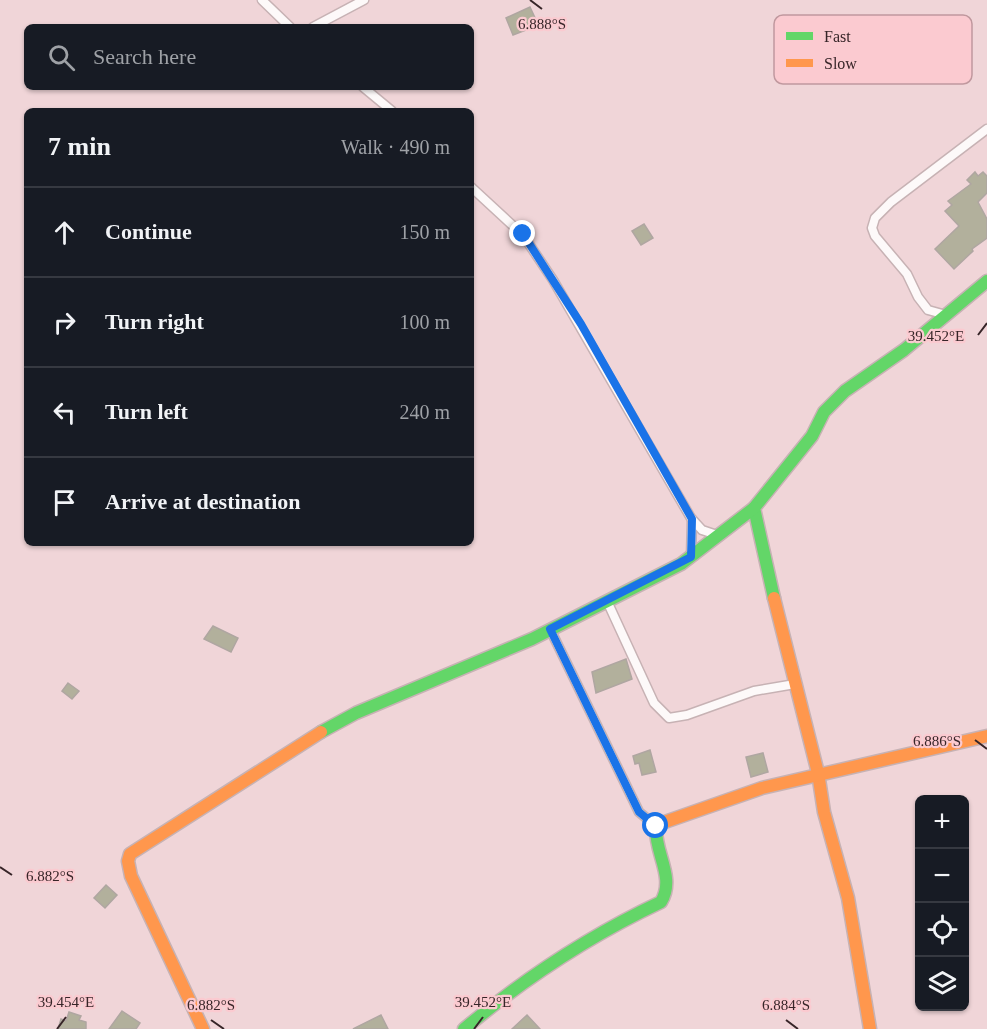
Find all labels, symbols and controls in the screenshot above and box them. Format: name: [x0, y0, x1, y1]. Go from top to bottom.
legend: [774, 15, 972, 84]
text: 6.888°S: [518, 16, 566, 32]
search box: [24, 24, 474, 90]
text: Fast: [824, 28, 851, 45]
icon: search: [45, 41, 78, 74]
text: Search here: [93, 44, 196, 69]
text: Slow: [824, 55, 857, 72]
text: 7 min: [48, 132, 111, 161]
text: Walk · 490 m: [341, 136, 450, 158]
icon: ahead: [48, 216, 81, 249]
text: Continue: [105, 219, 192, 244]
route end: [509, 220, 535, 246]
text: 150 m: [399, 221, 450, 243]
icon: right: [48, 306, 81, 339]
text: Turn right: [105, 309, 204, 334]
text: 100 m: [399, 311, 450, 333]
text: 39.452°E: [908, 328, 964, 344]
icon: left: [48, 396, 81, 429]
text: Turn left: [105, 399, 188, 424]
text: 240 m: [399, 401, 450, 423]
icon: arrive: [48, 486, 81, 519]
text: Arrive at destination: [105, 489, 301, 514]
text: 6.886°S: [913, 733, 961, 749]
map controls: [915, 795, 969, 1011]
button: +: [915, 795, 969, 849]
route start: [642, 812, 668, 838]
button: −: [915, 849, 969, 903]
text: 6.882°S: [26, 868, 74, 884]
button: locate: [915, 903, 969, 957]
button: layers: [915, 957, 969, 1011]
text: 39.454°E: [38, 994, 94, 1010]
text: 39.452°E: [455, 994, 511, 1010]
text: 6.882°S: [187, 997, 235, 1013]
text: 6.884°S: [762, 997, 810, 1013]

